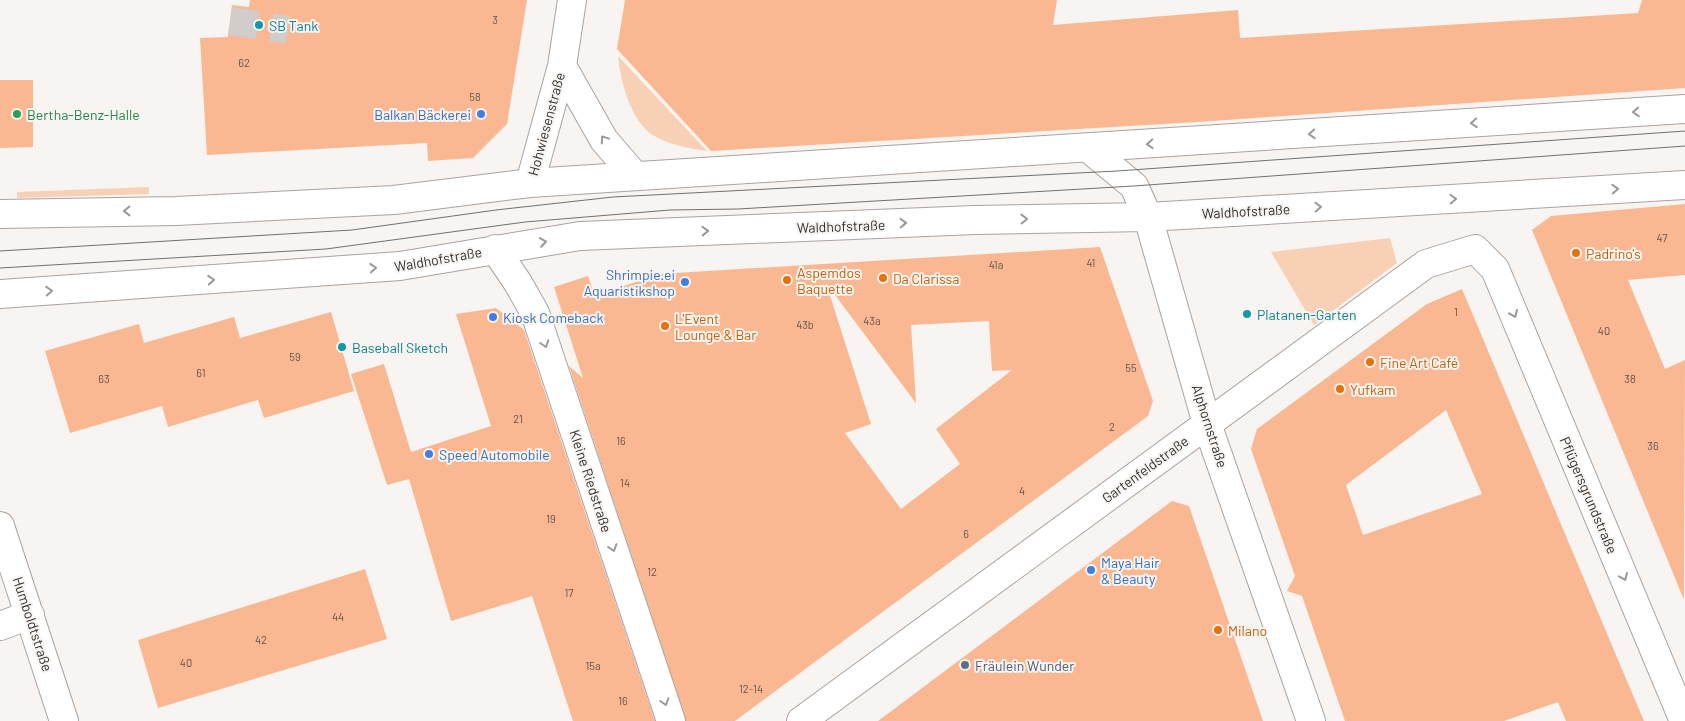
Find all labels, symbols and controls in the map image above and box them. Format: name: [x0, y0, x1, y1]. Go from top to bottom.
house number: 3: [492, 13, 498, 26]
place label: SB Tank: [269, 17, 318, 34]
marker: SB Tank: [253, 19, 265, 31]
house number: 62: [238, 56, 250, 69]
street label: Hohwiesenstraße: [524, 70, 568, 178]
house number: 58: [469, 90, 481, 103]
place label: Bertha-Benz-Halle: [27, 106, 140, 123]
place label: Balkan Bäckerei: [374, 106, 471, 123]
one-way arrow: [1632, 106, 1640, 117]
marker: Bertha-Benz-Halle: [11, 108, 23, 120]
marker: Balkan Bäckerei: [475, 108, 487, 120]
one-way arrow: [1470, 117, 1478, 128]
one-way arrow: [1308, 128, 1316, 139]
one-way arrow: [601, 135, 610, 144]
one-way arrow: [1146, 139, 1154, 150]
one-way arrow: [1611, 183, 1619, 194]
one-way arrow: [1449, 193, 1457, 204]
street label: Waldhofstraße: [1201, 200, 1291, 222]
one-way arrow: [1315, 201, 1323, 212]
one-way arrow: [123, 206, 131, 217]
one-way arrow: [1020, 214, 1028, 224]
street label: Waldhofstraße: [796, 216, 886, 236]
one-way arrow: [899, 218, 907, 228]
one-way arrow: [701, 226, 709, 237]
house number: 47: [1657, 231, 1667, 244]
one-way arrow: [539, 237, 548, 247]
street label: Waldhofstraße: [393, 243, 483, 275]
place label: Padrino's: [1586, 245, 1641, 262]
marker: Padrino's: [1570, 247, 1582, 259]
house number: 41: [1087, 256, 1095, 269]
house number: 41a: [989, 258, 1003, 271]
one-way arrow: [369, 263, 377, 274]
place label: Aspemdos Baquette: [797, 264, 861, 297]
place label: Shrimpie.ei Aquaristikshop: [584, 266, 675, 299]
place label: Da Clarissa: [893, 270, 959, 287]
marker: Da Clarissa: [877, 272, 889, 284]
one-way arrow: [207, 274, 215, 285]
marker: Aspemdos Baquette: [781, 274, 793, 286]
marker: Shrimpie.ei Aquaristikshop: [679, 276, 691, 288]
one-way arrow: [45, 285, 53, 296]
house number: 1: [1454, 305, 1458, 318]
place label: Platanen-Garten: [1257, 306, 1357, 323]
marker: Platanen-Garten: [1241, 308, 1253, 320]
place label: Kiosk Comeback: [503, 309, 603, 326]
one-way arrow: [1507, 309, 1518, 318]
place label: L'Event Lounge & Bar: [675, 310, 756, 343]
marker: Kiosk Comeback: [487, 311, 499, 323]
house number: 43a: [863, 314, 881, 327]
house number: 43b: [796, 318, 814, 331]
marker: L'Event Lounge & Bar: [659, 320, 671, 332]
house number: 40: [1598, 324, 1610, 337]
place label: Baseball Sketch: [352, 339, 448, 356]
one-way arrow: [539, 339, 549, 348]
marker: Baseball Sketch: [336, 341, 348, 353]
house number: 59: [289, 350, 301, 363]
place label: Fine Art Café: [1380, 354, 1458, 371]
marker: Fine Art Café: [1364, 356, 1376, 368]
house number: 55: [1125, 361, 1137, 374]
house number: 61: [196, 366, 206, 379]
house number: 63: [98, 372, 110, 385]
house number: 38: [1624, 372, 1636, 385]
place label: Yufkam: [1350, 381, 1396, 398]
street label: Alphornstraße: [1189, 382, 1231, 470]
marker: Yufkam: [1334, 383, 1346, 395]
house number: 21: [513, 412, 523, 425]
house number: 2: [1109, 420, 1115, 433]
street label: Kleine Riedstraße: [566, 427, 616, 535]
street label: Gartenfeldstraße: [1098, 432, 1192, 506]
house number: 16: [616, 434, 626, 447]
street label: Pflügersgrundstraße: [1557, 434, 1621, 556]
house number: 36: [1647, 439, 1659, 452]
place label: Speed Automobile: [439, 446, 550, 463]
marker: Speed Automobile: [423, 448, 435, 460]
house number: 14: [620, 476, 630, 489]
house number: 4: [1019, 484, 1025, 497]
house number: 19: [546, 512, 556, 525]
house number: 6: [963, 527, 969, 540]
one-way arrow: [607, 543, 617, 552]
place label: Maya Hair & Beauty: [1101, 554, 1159, 587]
marker: Maya Hair & Beauty: [1085, 564, 1097, 576]
house number: 12: [647, 565, 657, 578]
one-way arrow: [1617, 572, 1628, 581]
street label: Humboldtstraße: [10, 574, 56, 674]
house number: 17: [564, 586, 574, 599]
house number: 44: [332, 610, 344, 623]
place label: Milano: [1228, 622, 1267, 639]
marker: Milano: [1212, 624, 1224, 636]
house number: 42: [255, 633, 267, 646]
house number: 40: [180, 656, 192, 669]
place label: Fräulein Wunder: [975, 657, 1074, 674]
house number: 15a: [585, 659, 601, 672]
marker: Fräulein Wunder: [959, 659, 971, 671]
house number: 12-14: [739, 682, 763, 695]
house number: 16: [618, 694, 628, 707]
one-way arrow: [659, 697, 669, 706]

